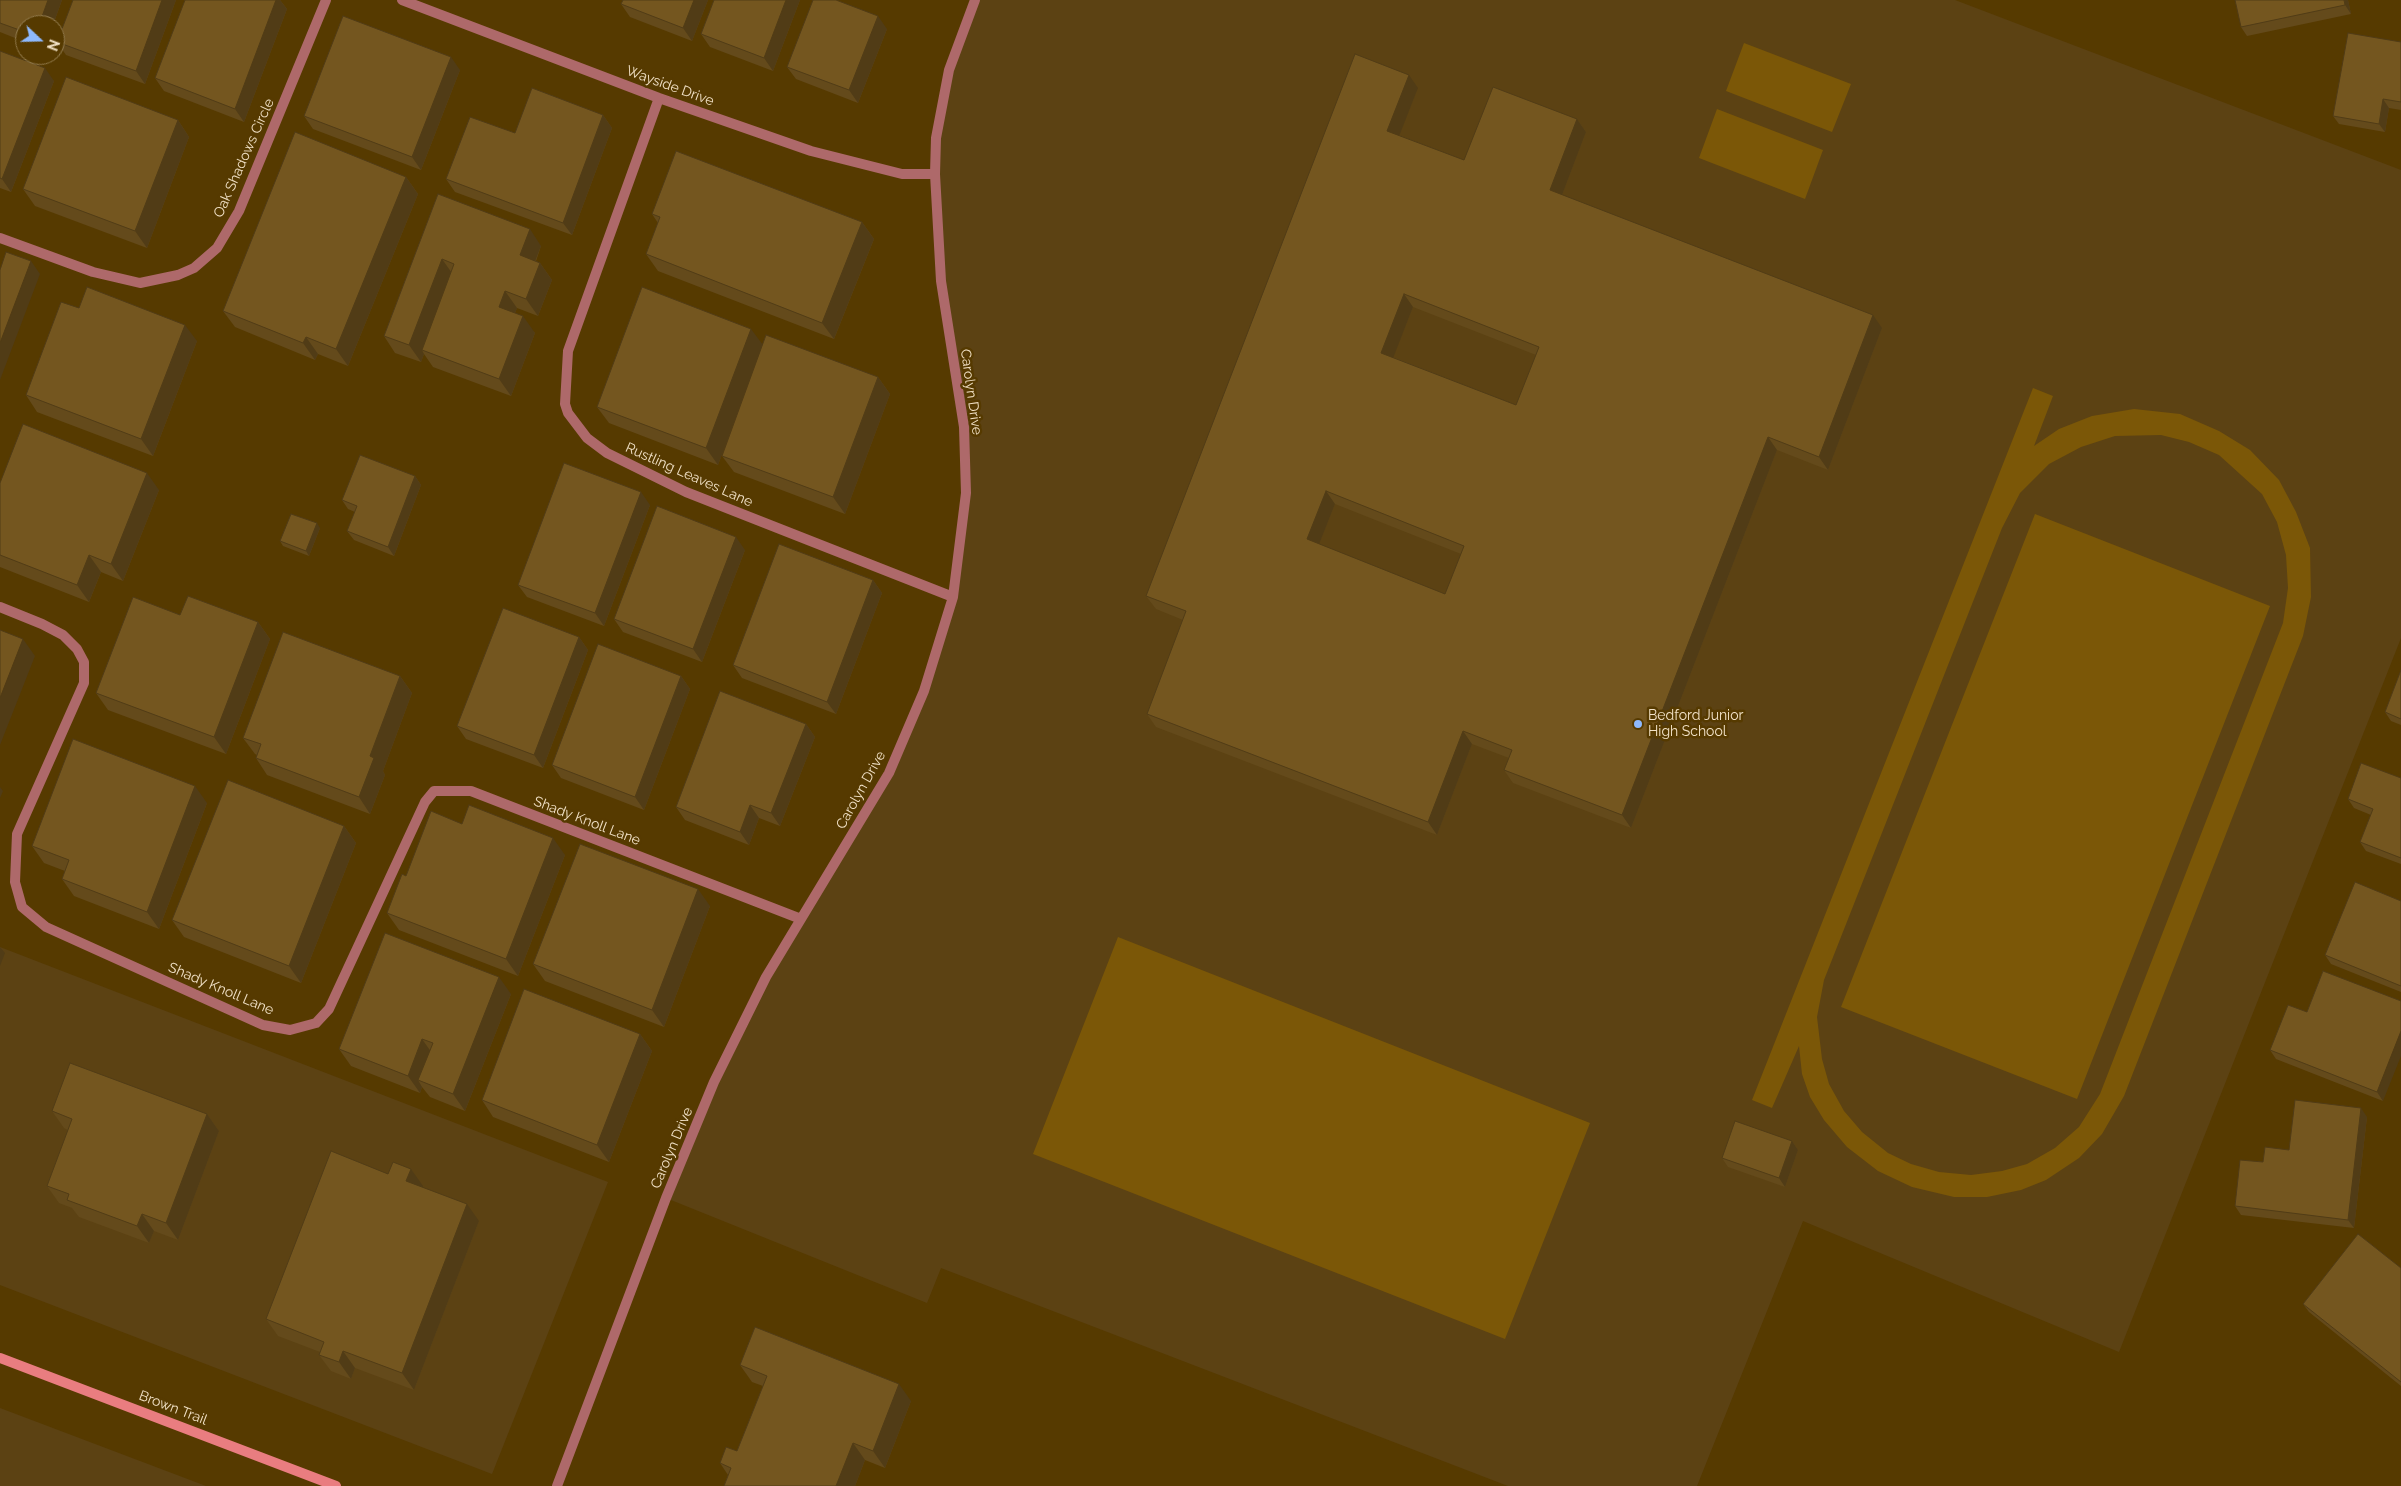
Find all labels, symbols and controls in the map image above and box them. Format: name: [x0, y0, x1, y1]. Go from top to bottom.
north arrow: [15, 15, 65, 65]
text: N: [44, 37, 62, 53]
street label: Wayside Drive: [624, 62, 716, 110]
street label: Oak Shadows Circle: [210, 96, 278, 220]
street label: Carolyn Drive: [957, 348, 985, 436]
street label: Rustling Leaves Lane: [623, 439, 755, 511]
place label: Bedford Junior High School: [1648, 708, 1743, 740]
marker: Bedford Junior High School: [1632, 718, 1644, 730]
street label: Carolyn Drive: [833, 748, 889, 832]
street label: Shady Knoll Lane: [531, 793, 643, 849]
street label: Shady Knoll Lane: [166, 959, 276, 1019]
street label: Carolyn Drive: [647, 1105, 697, 1191]
street label: Brown Trail: [136, 1387, 210, 1429]

